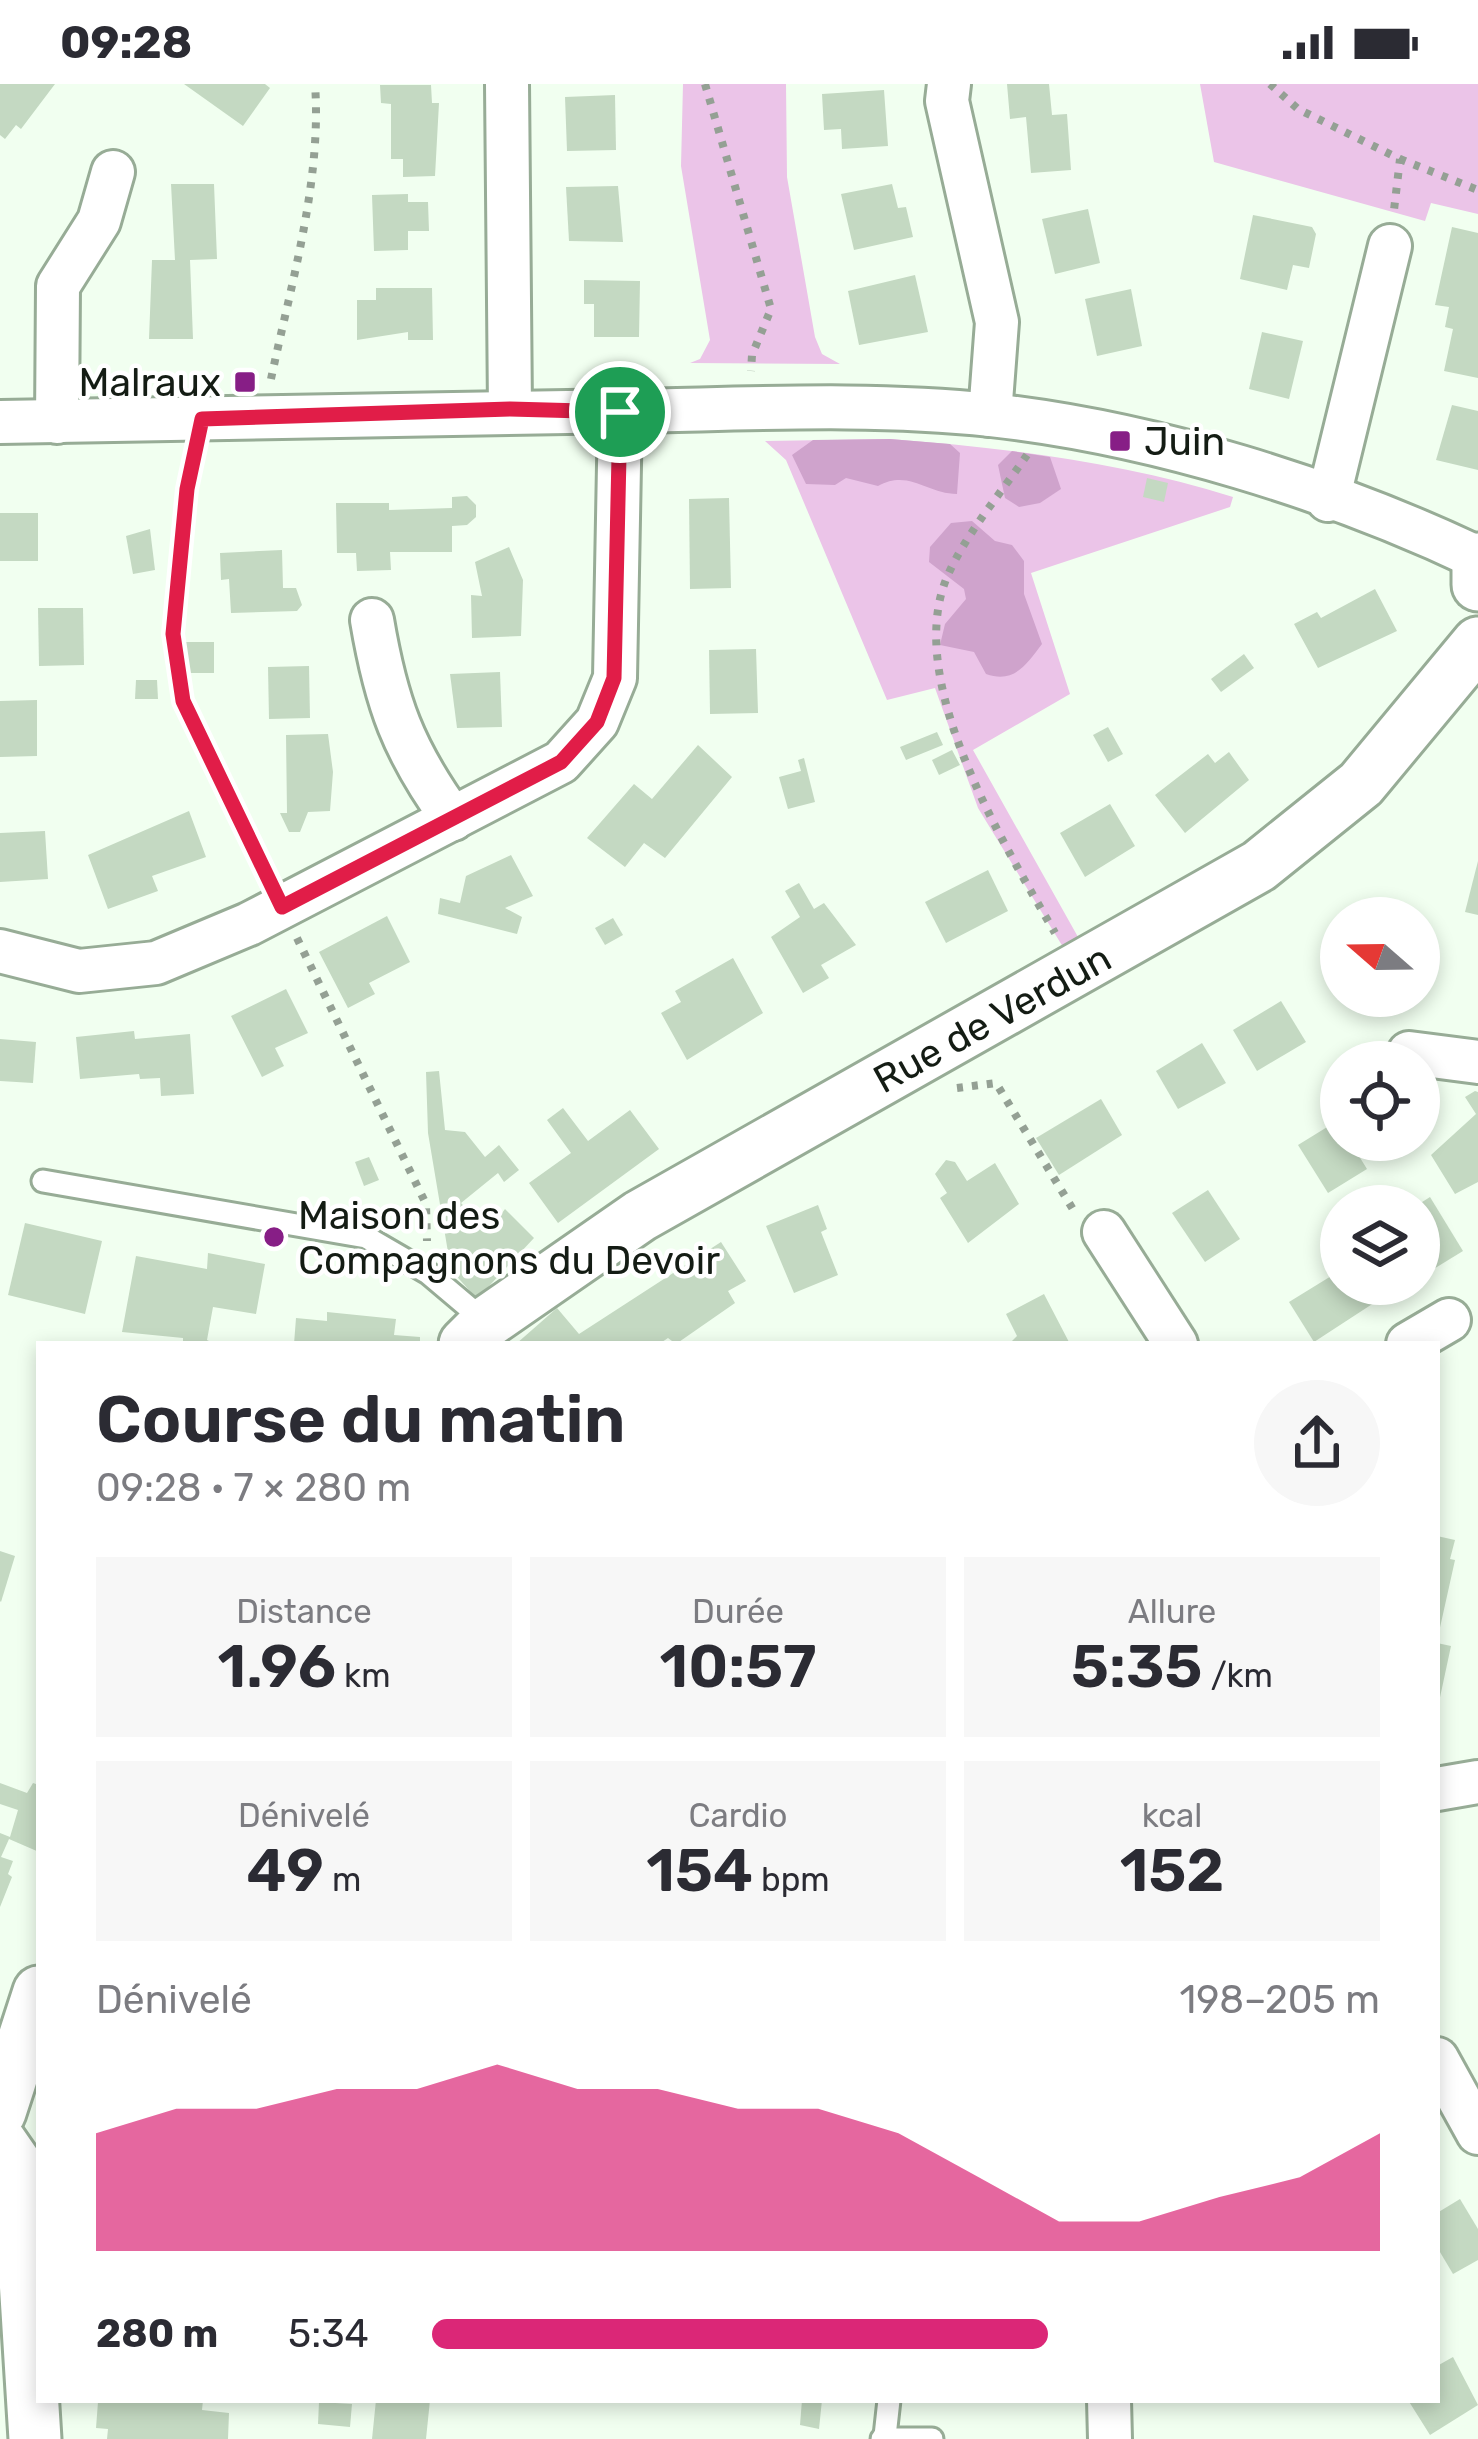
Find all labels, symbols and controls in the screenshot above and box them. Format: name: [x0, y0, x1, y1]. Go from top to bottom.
text: 09:28: [60, 16, 192, 69]
place label: Malraux: [79, 360, 221, 406]
pin: [569, 361, 671, 463]
marker: Malraux: [232, 369, 258, 395]
icon: arrive: [587, 379, 653, 445]
place label: Juin: [1144, 419, 1225, 465]
marker: Juin: [1107, 428, 1133, 454]
north arrow: [1320, 897, 1440, 1017]
map controls: [1320, 897, 1440, 1305]
street label: Rue de Verdun: [866, 935, 1119, 1103]
button: locate: [1320, 1041, 1440, 1161]
button: layers: [1320, 1185, 1440, 1305]
place label: Maison des Compagnons du Devoir: [298, 1193, 720, 1284]
marker: Maison des Compagnons du Devoir: [261, 1224, 287, 1250]
text: Course du matin: [96, 1380, 625, 1459]
button: share: [1254, 1380, 1380, 1506]
text: 09:28 · 7 × 280 m: [96, 1465, 411, 1511]
text: Distance: [236, 1592, 372, 1631]
text: Durée: [692, 1592, 784, 1631]
text: Allure: [1128, 1592, 1216, 1631]
text: 1.96: [218, 1631, 336, 1702]
text: 10:57: [659, 1631, 817, 1702]
text: 5:35: [1071, 1631, 1203, 1702]
text: km: [336, 1656, 390, 1695]
text: /km: [1203, 1656, 1273, 1695]
text: Dénivelé: [238, 1796, 370, 1835]
text: Cardio: [689, 1796, 787, 1835]
text: kcal: [1142, 1796, 1202, 1835]
text: 49: [247, 1835, 324, 1906]
text: 154: [646, 1835, 753, 1906]
text: 152: [1120, 1835, 1224, 1906]
text: m: [324, 1860, 361, 1899]
text: bpm: [753, 1860, 830, 1899]
text: Dénivelé: [96, 1977, 252, 2023]
text: 198–205 m: [1179, 1977, 1380, 2023]
text: 280 m: [96, 2311, 218, 2357]
text: 5:34: [288, 2311, 369, 2357]

